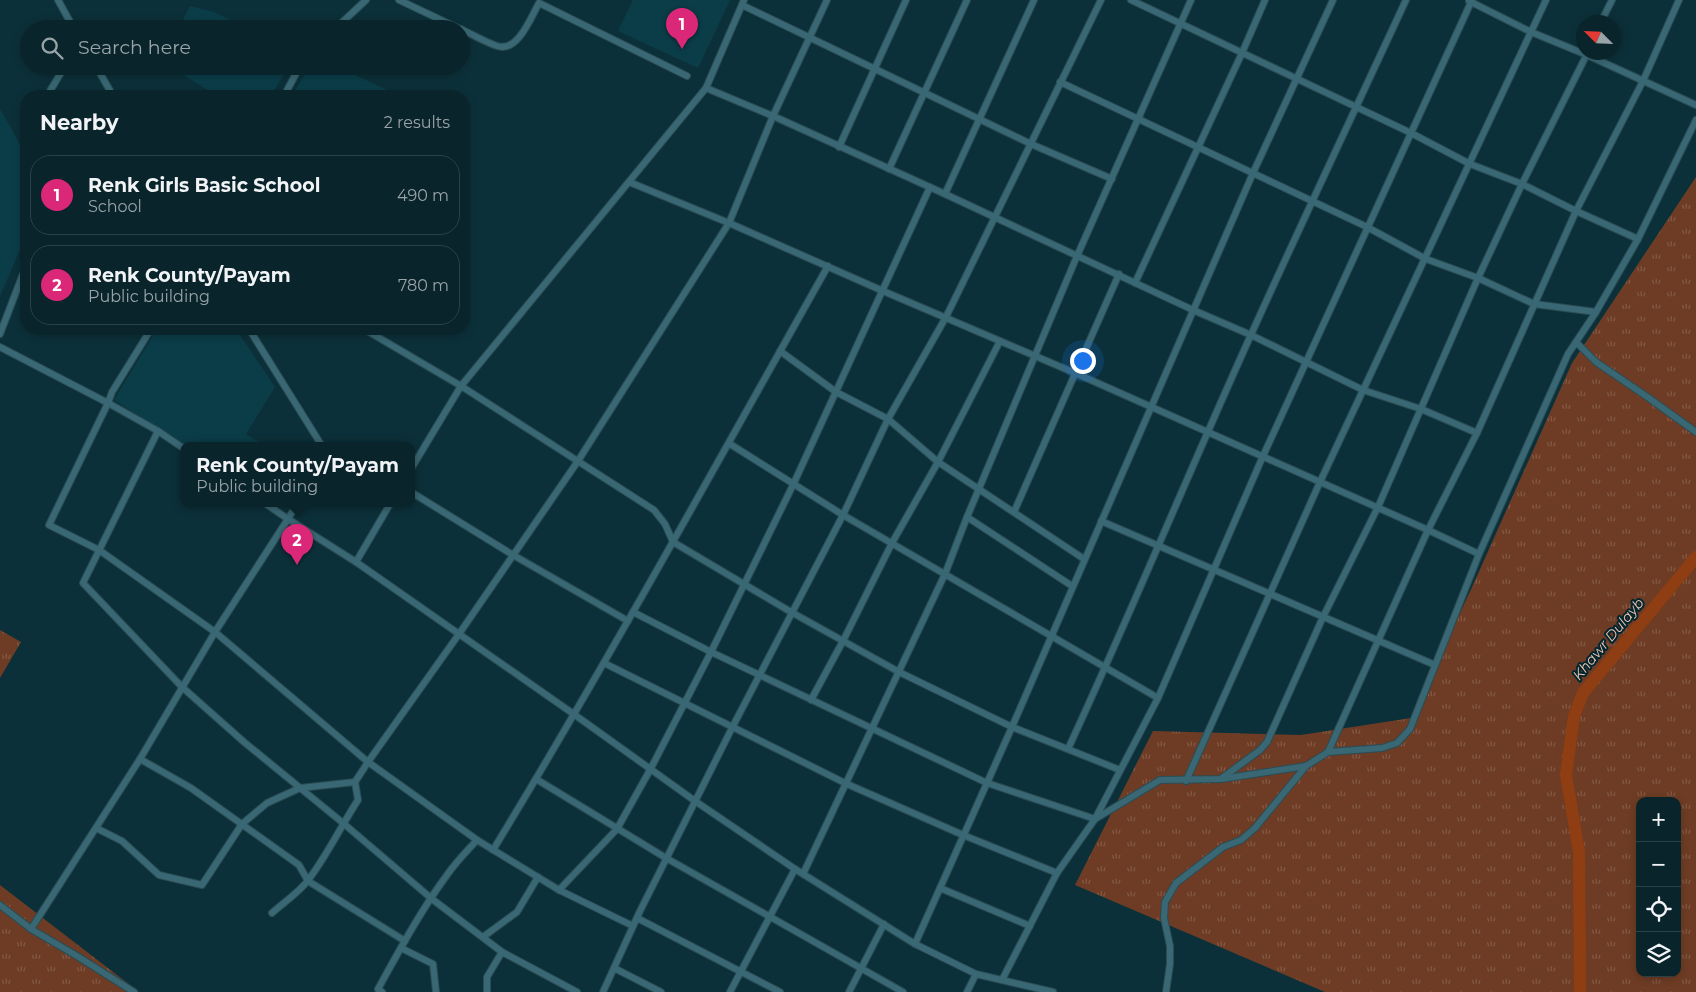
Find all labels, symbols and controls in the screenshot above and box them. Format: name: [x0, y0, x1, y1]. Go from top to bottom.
pin: 1: [666, 8, 698, 49]
north arrow: [1576, 15, 1621, 60]
search box: [20, 20, 470, 75]
icon: search: [38, 34, 66, 62]
text: Search here: [78, 36, 191, 59]
text: Nearby: [40, 110, 119, 135]
text: 2 results: [384, 113, 450, 132]
text: Renk Girls Basic School: [88, 174, 320, 197]
text: 1: [54, 186, 60, 205]
text: 490 m: [397, 186, 449, 205]
text: School: [88, 197, 142, 216]
text: Renk County/Payam: [88, 264, 291, 287]
text: 2: [52, 276, 62, 295]
text: 780 m: [398, 276, 449, 295]
text: Public building: [88, 287, 210, 306]
your location: [1070, 348, 1096, 374]
popup: [180, 442, 415, 507]
text: Renk County/Payam: [196, 454, 399, 477]
text: Public building: [196, 477, 318, 496]
pin: 2: [281, 524, 313, 565]
water label: Khawr Dulayb: [1568, 594, 1648, 684]
map controls: [1636, 797, 1681, 977]
button: +: [1636, 797, 1681, 842]
button: −: [1636, 842, 1681, 887]
button: locate: [1636, 887, 1681, 932]
button: layers: [1636, 932, 1681, 977]

